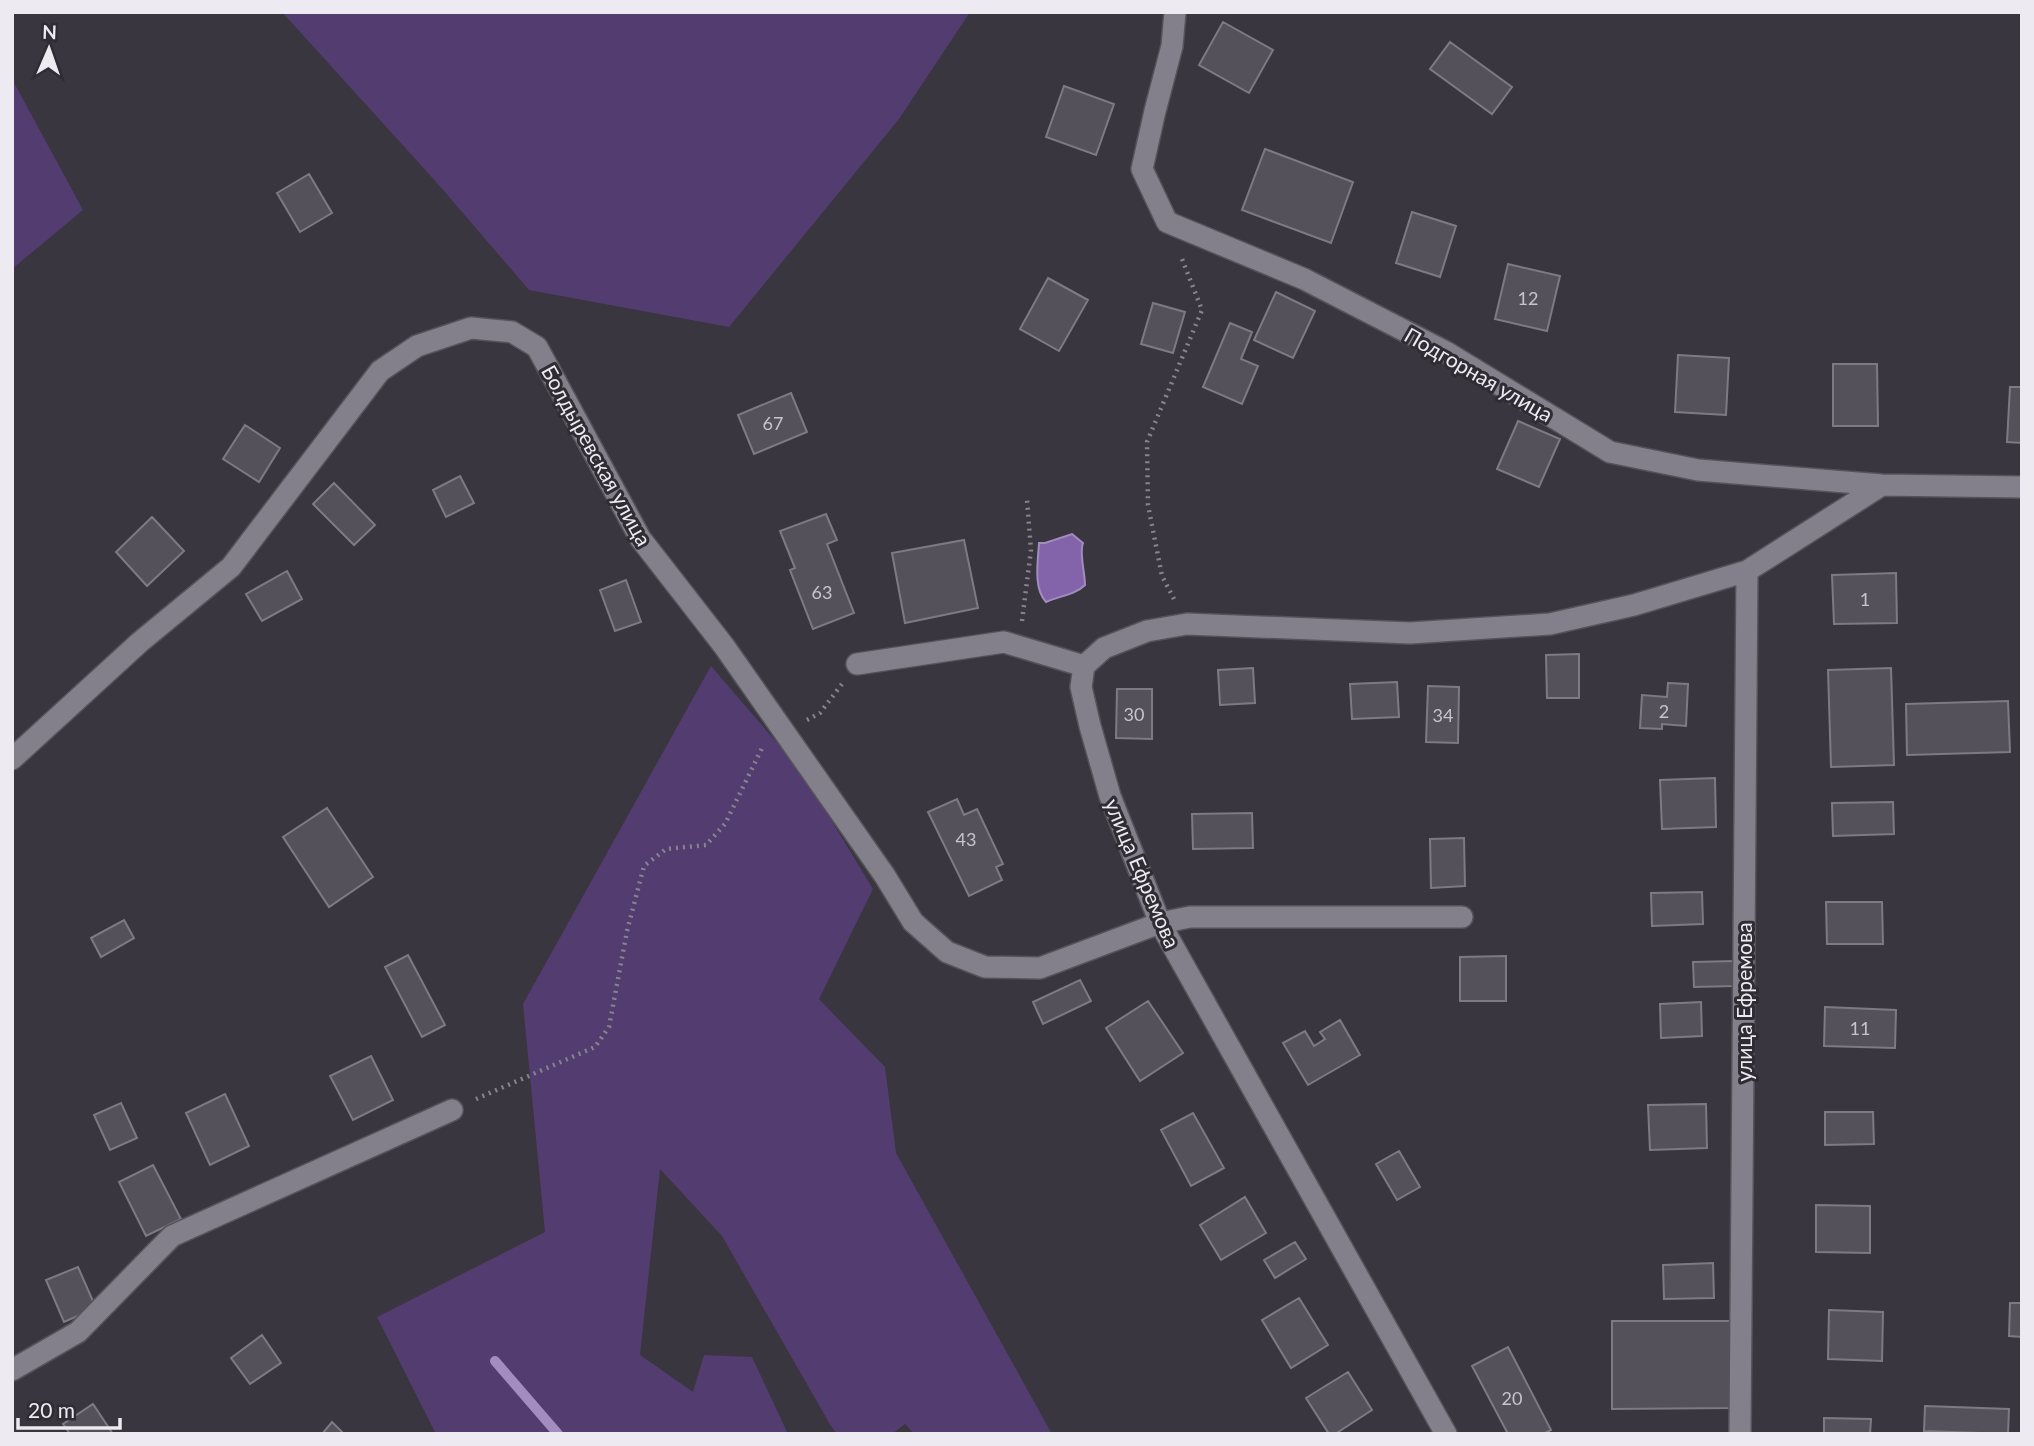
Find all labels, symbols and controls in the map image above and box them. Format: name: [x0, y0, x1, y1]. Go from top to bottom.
north arrow: [14, 14, 84, 84]
text: N: [42, 20, 57, 43]
house number: 12: [1518, 287, 1538, 309]
street label: Подгорная улица: [1401, 321, 1557, 427]
street label: Болдыревская улица: [537, 360, 657, 550]
house number: 67: [763, 412, 783, 434]
house number: 63: [812, 581, 832, 603]
house number: 1: [1860, 588, 1870, 610]
house number: 2: [1659, 700, 1669, 722]
house number: 30: [1124, 703, 1144, 725]
house number: 34: [1433, 704, 1453, 726]
street label: улица Ефремова: [1100, 795, 1186, 951]
house number: 43: [956, 828, 976, 850]
street label: улица Ефремова: [1731, 922, 1756, 1082]
house number: 11: [1850, 1017, 1870, 1039]
scale bar: [18, 1386, 119, 1430]
house number: 20: [1502, 1387, 1522, 1409]
text: 20 m: [28, 1397, 75, 1422]

